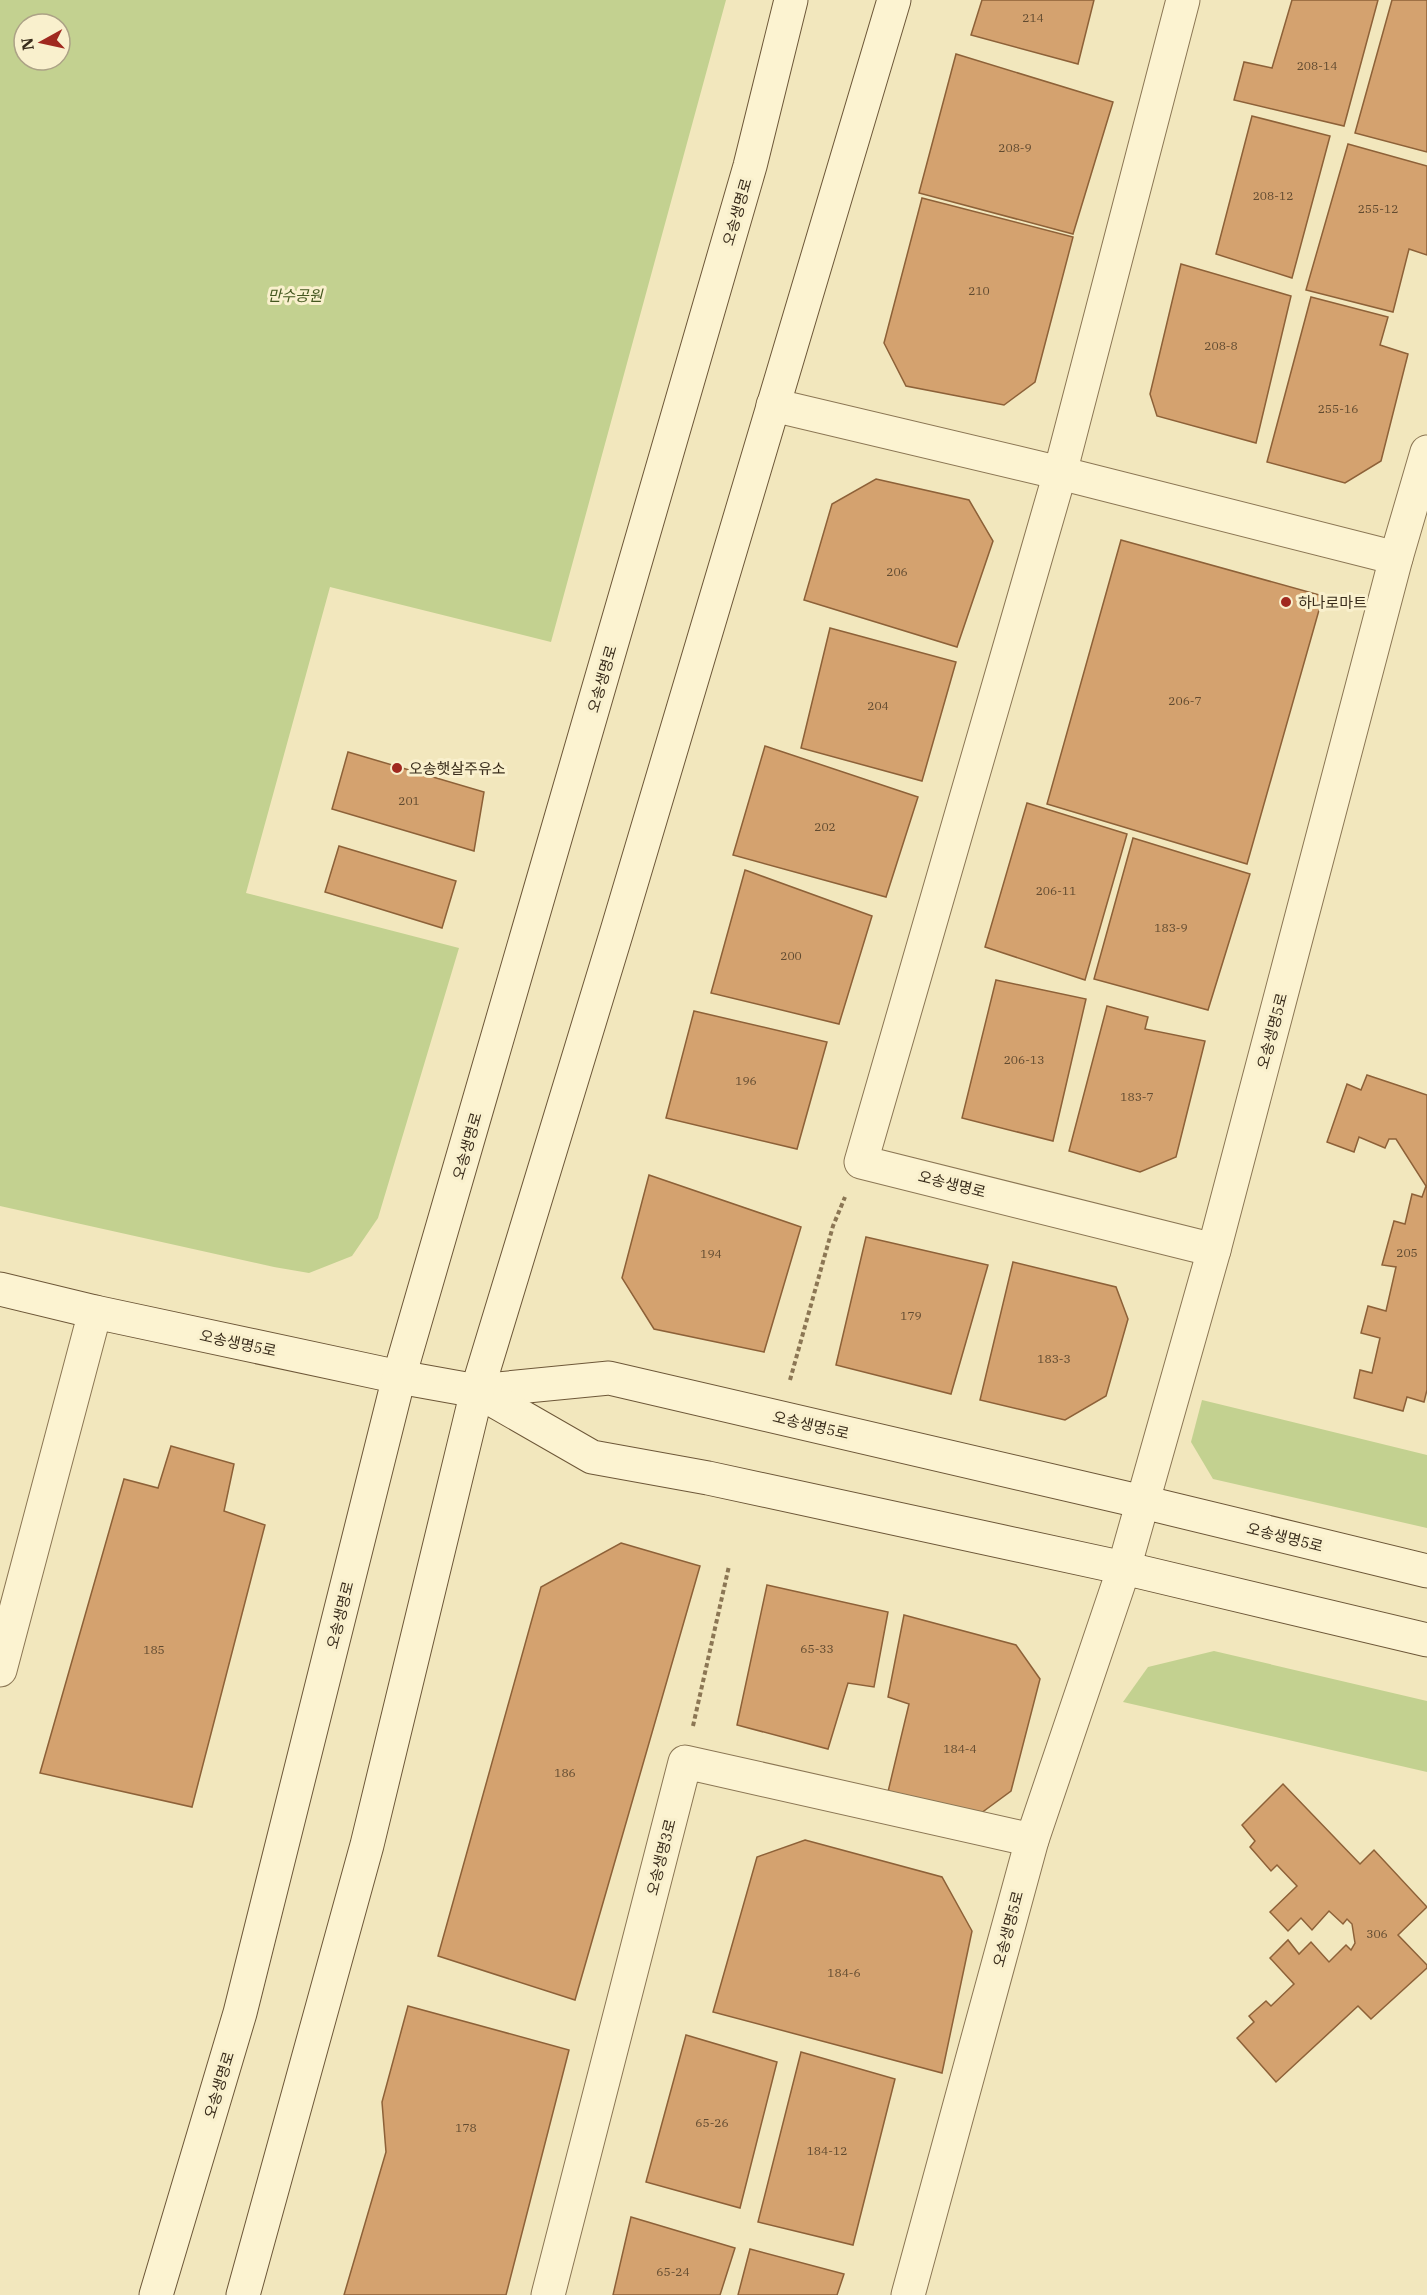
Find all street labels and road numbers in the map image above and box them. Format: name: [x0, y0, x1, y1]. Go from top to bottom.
street label: 오송생명로: [718, 176, 756, 248]
street label: 오송생명로: [583, 643, 621, 715]
street label: 오송생명5로: [1253, 991, 1291, 1071]
street label: 오송생명로: [448, 1110, 486, 1182]
street label: 오송생명로: [916, 1166, 988, 1202]
street label: 오송생명5로: [198, 1326, 278, 1360]
street label: 오송생명5로: [771, 1407, 851, 1443]
street label: 오송생명5로: [1245, 1518, 1325, 1556]
street label: 오송생명로: [322, 1579, 358, 1651]
street label: 오송생명3로: [642, 1817, 680, 1897]
street label: 오송생명5로: [989, 1889, 1027, 1969]
street label: 오송생명로: [200, 2049, 238, 2121]

